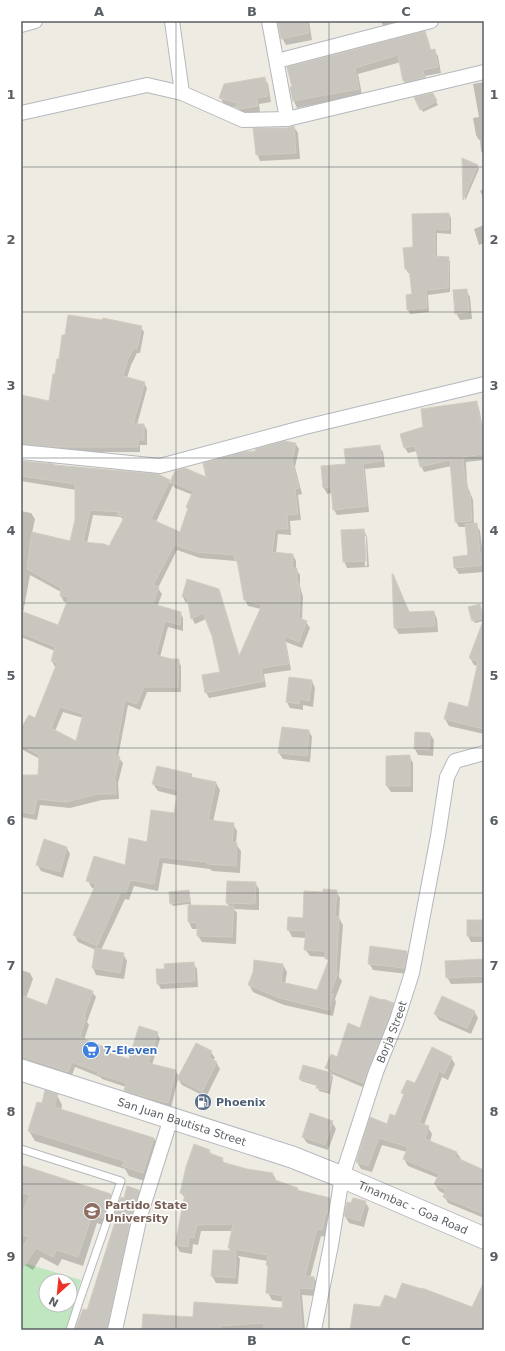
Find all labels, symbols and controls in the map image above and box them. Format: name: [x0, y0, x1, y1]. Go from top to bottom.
text: A: [94, 4, 104, 19]
text: B: [247, 4, 257, 19]
text: C: [401, 4, 411, 19]
text: 1: [6, 87, 16, 102]
text: 1: [489, 87, 499, 102]
text: 2: [6, 232, 16, 247]
text: 2: [489, 232, 499, 247]
text: 3: [6, 378, 16, 393]
text: 3: [489, 378, 499, 393]
text: 4: [6, 523, 16, 538]
text: 4: [489, 523, 499, 538]
text: 5: [6, 668, 16, 683]
text: 5: [489, 668, 499, 683]
text: 6: [6, 813, 16, 828]
text: 6: [489, 813, 499, 828]
text: 7: [6, 958, 16, 973]
text: 7: [489, 958, 499, 973]
street label: Borja Street: [374, 999, 409, 1065]
supermarket icon: 7-Eleven: [81, 1040, 101, 1060]
place label: 7-Eleven: [104, 1044, 157, 1057]
fuel station icon: Phoenix: [193, 1092, 213, 1112]
street label: San Juan Bautista Street: [116, 1095, 248, 1149]
place label: Phoenix: [216, 1096, 266, 1109]
text: 8: [6, 1104, 16, 1119]
text: 8: [489, 1104, 499, 1119]
street label: Tinambac - Goa Road: [356, 1178, 470, 1237]
place label: Partido State University: [105, 1199, 187, 1225]
school or university icon: Partido State University: [82, 1201, 102, 1221]
text: 9: [6, 1249, 16, 1264]
text: 9: [489, 1249, 499, 1264]
north arrow: [38, 1273, 78, 1313]
text: N: [47, 1294, 61, 1309]
text: A: [94, 1333, 104, 1348]
text: B: [247, 1333, 257, 1348]
text: C: [401, 1333, 411, 1348]

